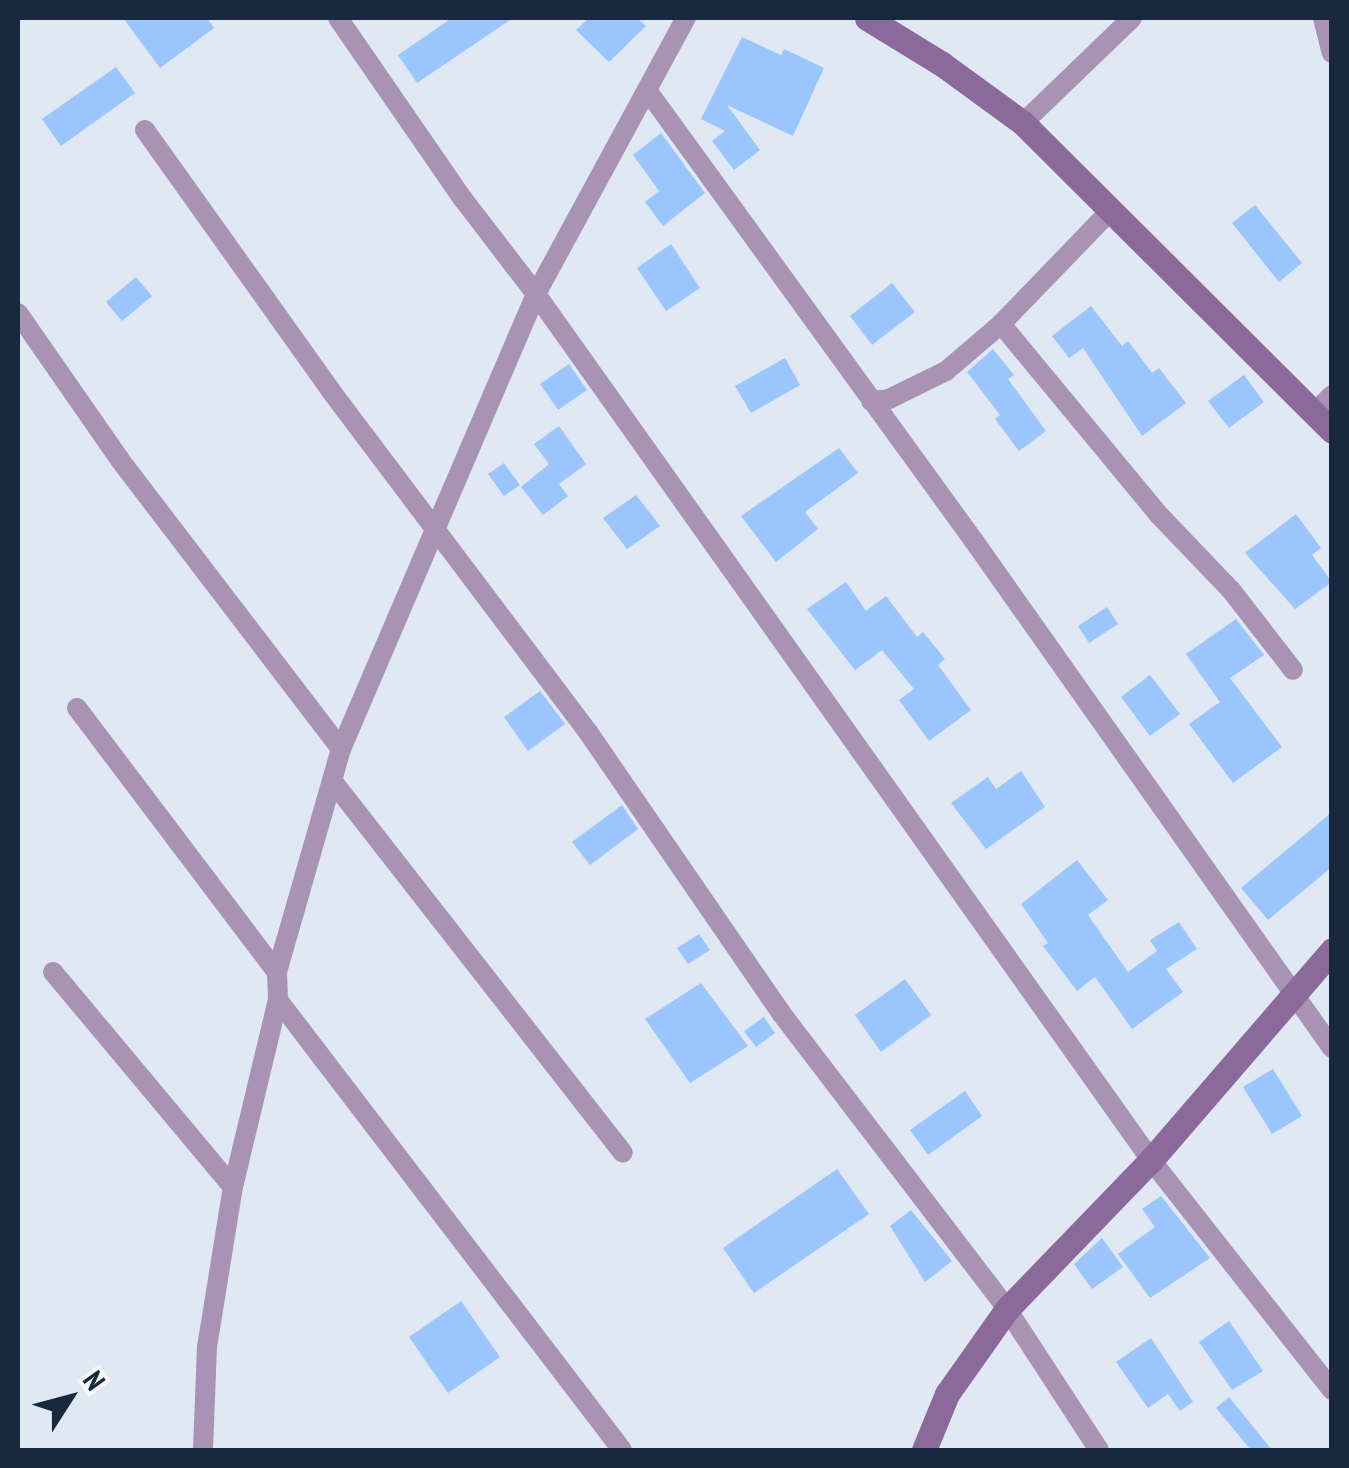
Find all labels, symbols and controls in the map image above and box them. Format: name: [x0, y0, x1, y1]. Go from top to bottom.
north arrow: [20, 1348, 120, 1448]
text: N: [75, 1363, 114, 1397]

